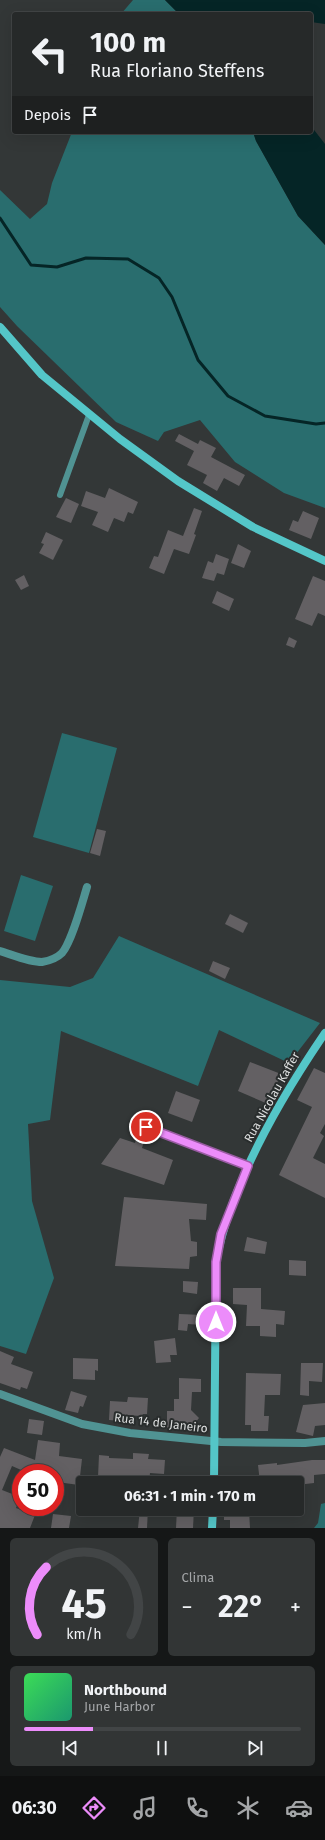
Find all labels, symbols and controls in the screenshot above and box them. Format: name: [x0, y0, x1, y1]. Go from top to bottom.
text: 100 m: [90, 26, 166, 59]
icon: left: [24, 28, 76, 80]
text: Rua Floriano Steffens: [90, 60, 264, 82]
icon: arrive: [79, 104, 101, 126]
text: Depois: [24, 106, 71, 124]
street label: Rua Nicolau Kaffer: [241, 1049, 303, 1144]
pin: [129, 1110, 163, 1144]
icon: arrive: [135, 1116, 157, 1138]
position arrow: [195, 1301, 237, 1343]
street label: Rua 14 de Janeiro: [113, 1410, 209, 1436]
speed limit sign: 50: [12, 1464, 64, 1516]
text: 06:31 · 1 min · 170 m: [124, 1487, 256, 1505]
text: Clima: [182, 1570, 214, 1585]
text: 45: [61, 1579, 106, 1629]
text: 22°: [218, 1589, 265, 1625]
text: −: [182, 1594, 193, 1621]
text: +: [290, 1594, 301, 1621]
text: km/h: [66, 1626, 101, 1643]
text: Northbound: [84, 1681, 167, 1699]
text: June Harbor: [84, 1699, 155, 1714]
icon: previous: [59, 1737, 81, 1759]
icon: pause: [151, 1737, 173, 1759]
icon: next: [244, 1737, 266, 1759]
icon: directions: [80, 1794, 108, 1822]
icon: music: [131, 1794, 159, 1822]
icon: phone: [183, 1794, 211, 1822]
icon: climate: [234, 1794, 262, 1822]
icon: car: [285, 1794, 313, 1822]
text: 06:30: [12, 1797, 57, 1819]

